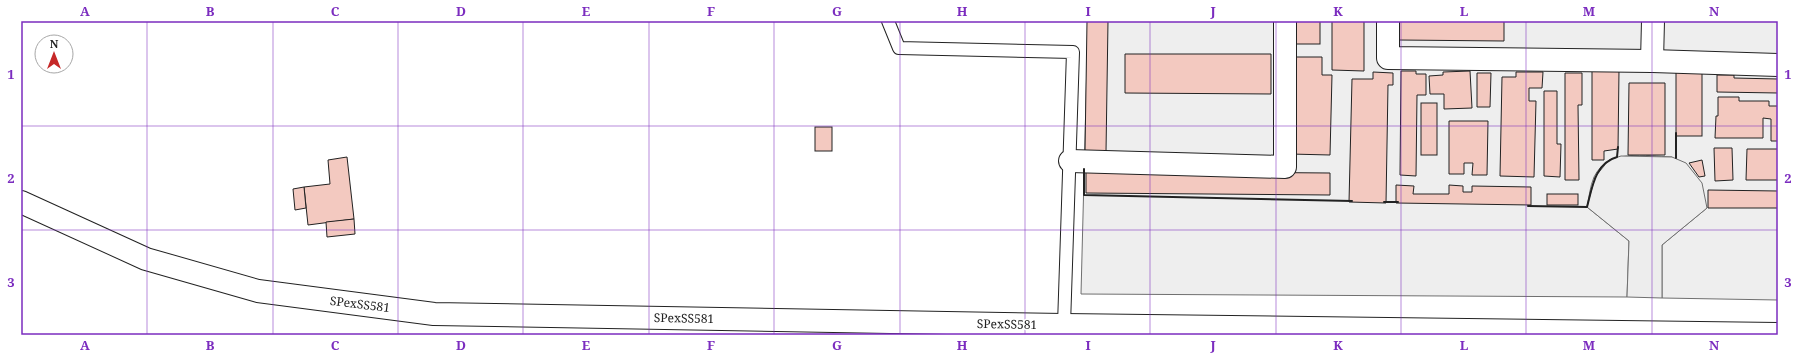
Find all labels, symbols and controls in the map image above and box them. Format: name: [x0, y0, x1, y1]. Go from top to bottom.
text: A: [80, 2, 90, 20]
text: B: [206, 2, 215, 20]
text: C: [331, 2, 340, 20]
text: D: [456, 2, 466, 20]
text: E: [582, 2, 591, 20]
text: F: [707, 2, 715, 20]
text: G: [832, 2, 842, 20]
text: H: [957, 2, 968, 20]
text: I: [1085, 2, 1091, 20]
text: J: [1209, 2, 1216, 20]
text: K: [1333, 2, 1343, 20]
text: L: [1460, 2, 1469, 20]
text: M: [1583, 2, 1596, 20]
text: N: [1709, 2, 1720, 20]
north arrow: [34, 34, 74, 74]
text: N: [50, 36, 59, 51]
text: 1: [7, 65, 15, 83]
text: 1: [1784, 65, 1792, 83]
text: 2: [7, 169, 15, 187]
text: 2: [1784, 169, 1792, 187]
text: 3: [7, 273, 15, 291]
text: 3: [1784, 273, 1792, 291]
street label: SPexSS581: [329, 292, 391, 316]
street label: SPexSS581: [654, 309, 714, 327]
street label: SPexSS581: [977, 315, 1037, 333]
text: A: [80, 336, 90, 354]
text: B: [206, 336, 215, 354]
text: C: [331, 336, 340, 354]
text: D: [456, 336, 466, 354]
text: E: [582, 336, 591, 354]
text: F: [707, 336, 715, 354]
text: G: [832, 336, 842, 354]
text: H: [957, 336, 968, 354]
text: I: [1085, 336, 1091, 354]
text: J: [1209, 336, 1216, 354]
text: K: [1333, 336, 1343, 354]
text: L: [1460, 336, 1469, 354]
text: M: [1583, 336, 1596, 354]
text: N: [1709, 336, 1720, 354]

